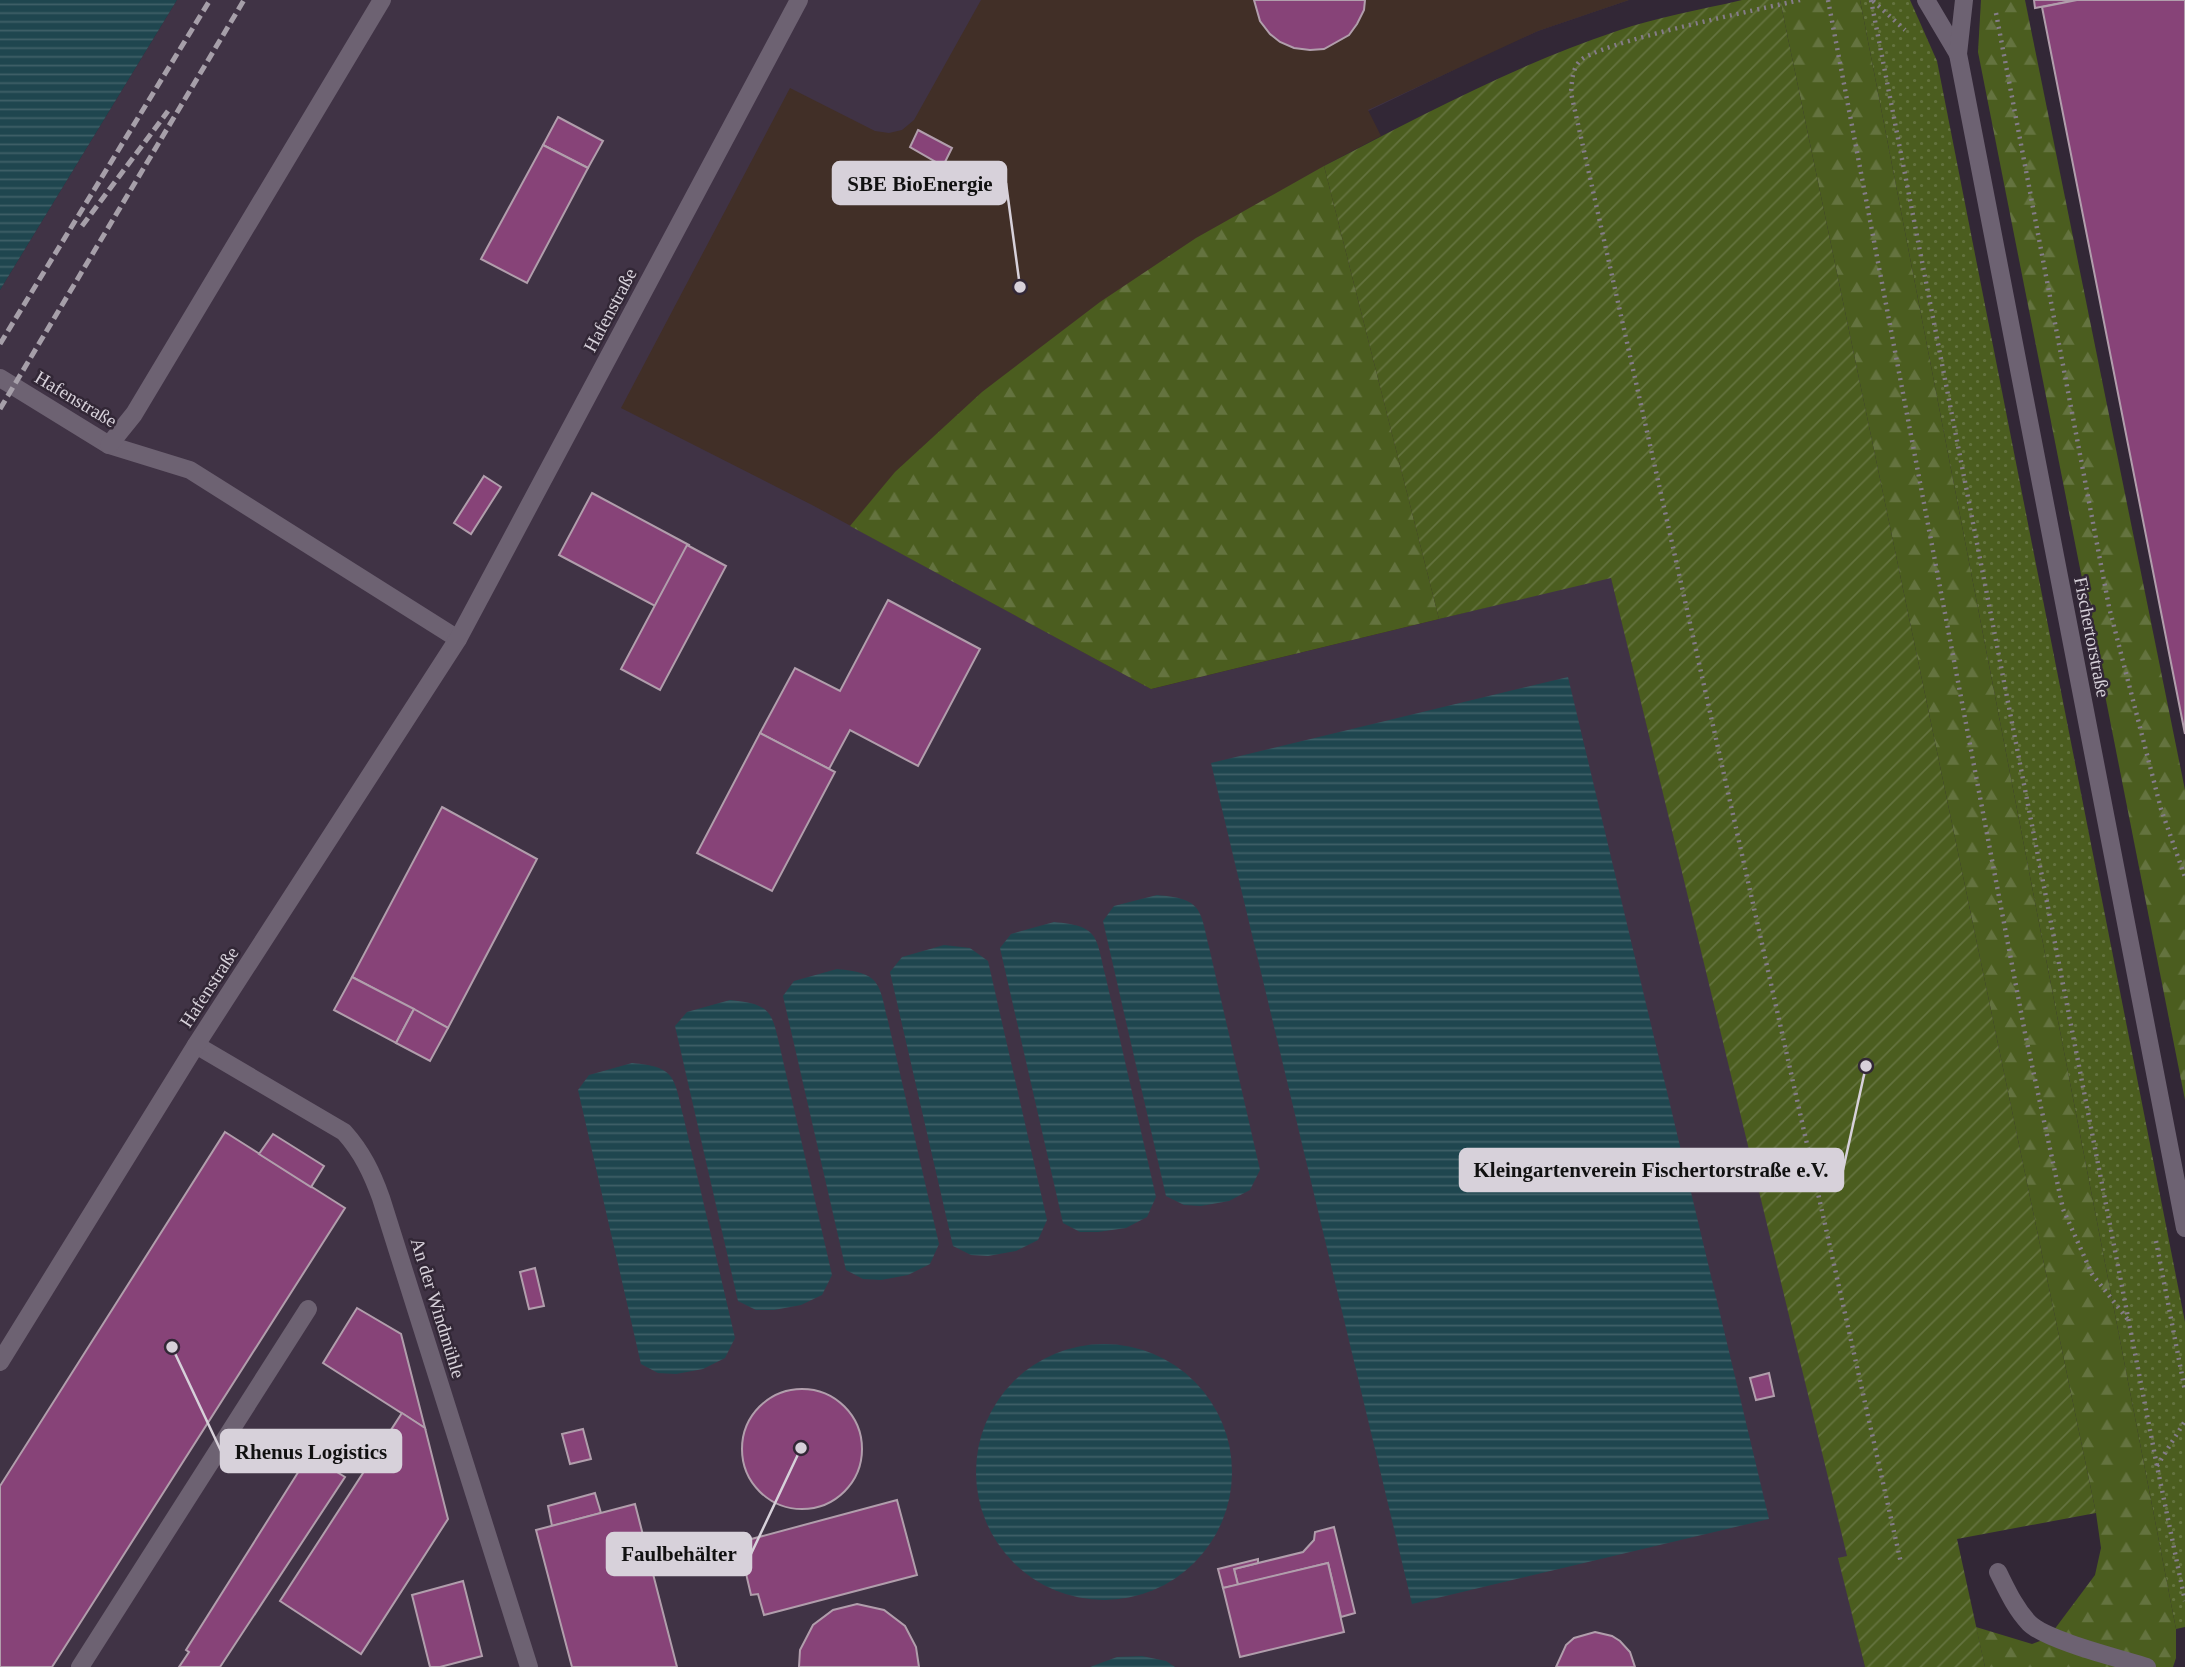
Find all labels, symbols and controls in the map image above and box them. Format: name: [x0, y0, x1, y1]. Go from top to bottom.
callout: SBE BioEnergie: [833, 162, 1006, 204]
text: SBE BioEnergie: [847, 172, 993, 196]
street label: Hafenstraße: [579, 265, 641, 355]
street label: Hafenstraße: [31, 366, 121, 432]
street label: Fischertorstraße: [2070, 575, 2114, 699]
street label: Hafenstraße: [175, 943, 243, 1031]
callout: Kleingartenverein Fischertorstraße e.V.: [1460, 1149, 1843, 1191]
text: Kleingartenverein Fischertorstraße e.V.: [1474, 1158, 1828, 1182]
street label: An der Windmühle: [407, 1235, 469, 1381]
callout: Rhenus Logistics: [221, 1430, 401, 1472]
text: Rhenus Logistics: [235, 1440, 387, 1464]
callout: Faulbehälter: [607, 1533, 751, 1575]
text: Faulbehälter: [621, 1542, 737, 1566]

